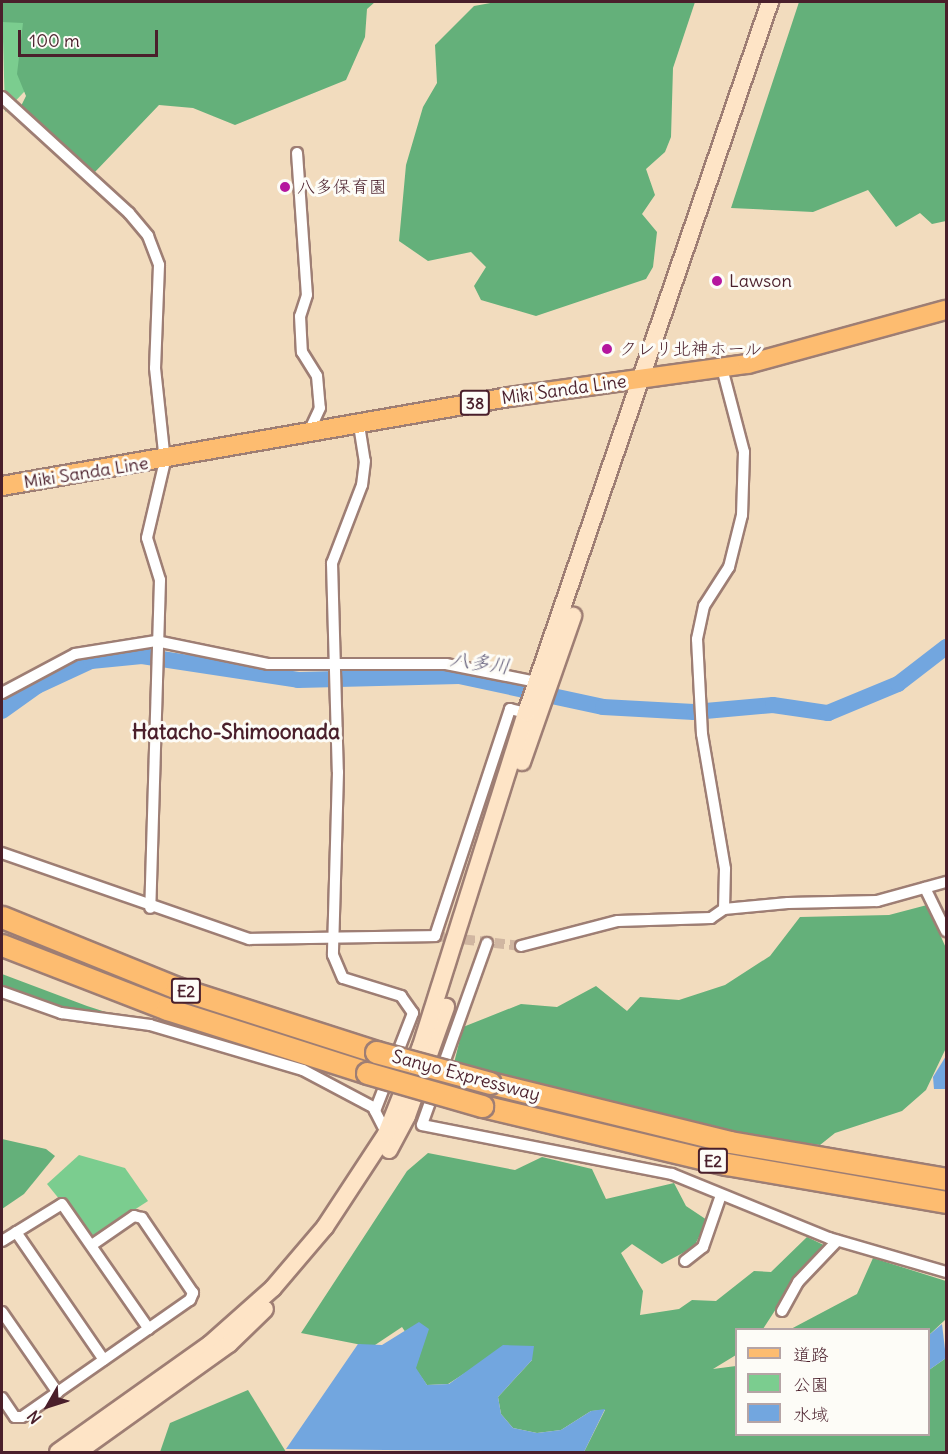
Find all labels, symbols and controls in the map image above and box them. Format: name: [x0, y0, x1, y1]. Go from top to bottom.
scale bar: [21, 18, 160, 56]
text: 100 m: [29, 29, 80, 52]
place label: 八多保育園: [297, 176, 387, 198]
marker: 八多保育園: [278, 180, 292, 194]
place label: Lawson: [729, 270, 792, 292]
marker: Lawson: [710, 274, 724, 288]
place label: クレリ北神ホール: [619, 338, 763, 360]
marker: クレリ北神ホール: [600, 342, 614, 356]
street label: Miki Sanda Line: [500, 371, 628, 409]
road number: 38: [458, 390, 492, 416]
street label: Miki Sanda Line: [22, 452, 150, 494]
water label: 八多川: [449, 646, 511, 678]
district label: Hatacho-Shimoonada: [132, 719, 340, 745]
road number: E2: [170, 978, 202, 1004]
street label: Sanyo Expressway: [390, 1046, 542, 1106]
road number: E2: [696, 1148, 730, 1174]
legend: [735, 1328, 930, 1436]
text: 道路: [793, 1343, 829, 1366]
text: 公園: [793, 1373, 829, 1396]
north arrow: [18, 1376, 78, 1436]
text: 水域: [793, 1403, 829, 1426]
text: N: [23, 1407, 45, 1428]

